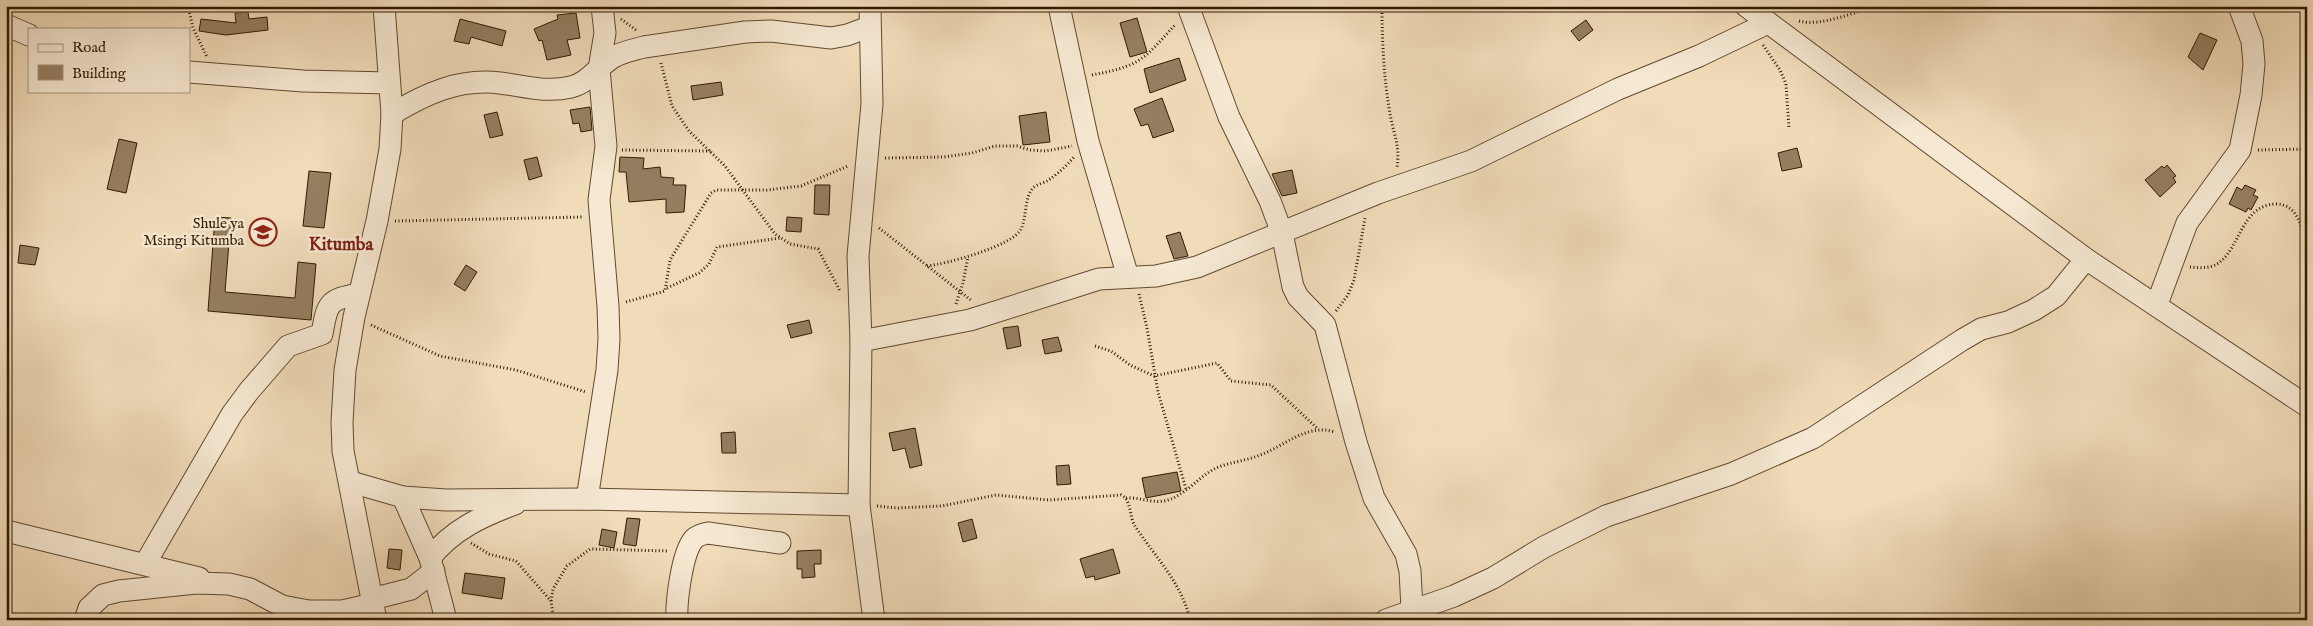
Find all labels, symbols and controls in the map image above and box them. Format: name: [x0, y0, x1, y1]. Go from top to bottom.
legend: [28, 28, 190, 92]
text: Road: [72, 38, 107, 57]
text: Building: [72, 64, 127, 83]
place label: Shule ya Msingi Kitumba: [143, 214, 245, 250]
school or university icon: Shule ya Msingi Kitumba: [248, 217, 278, 247]
district label: Kitumba: [309, 234, 374, 257]

